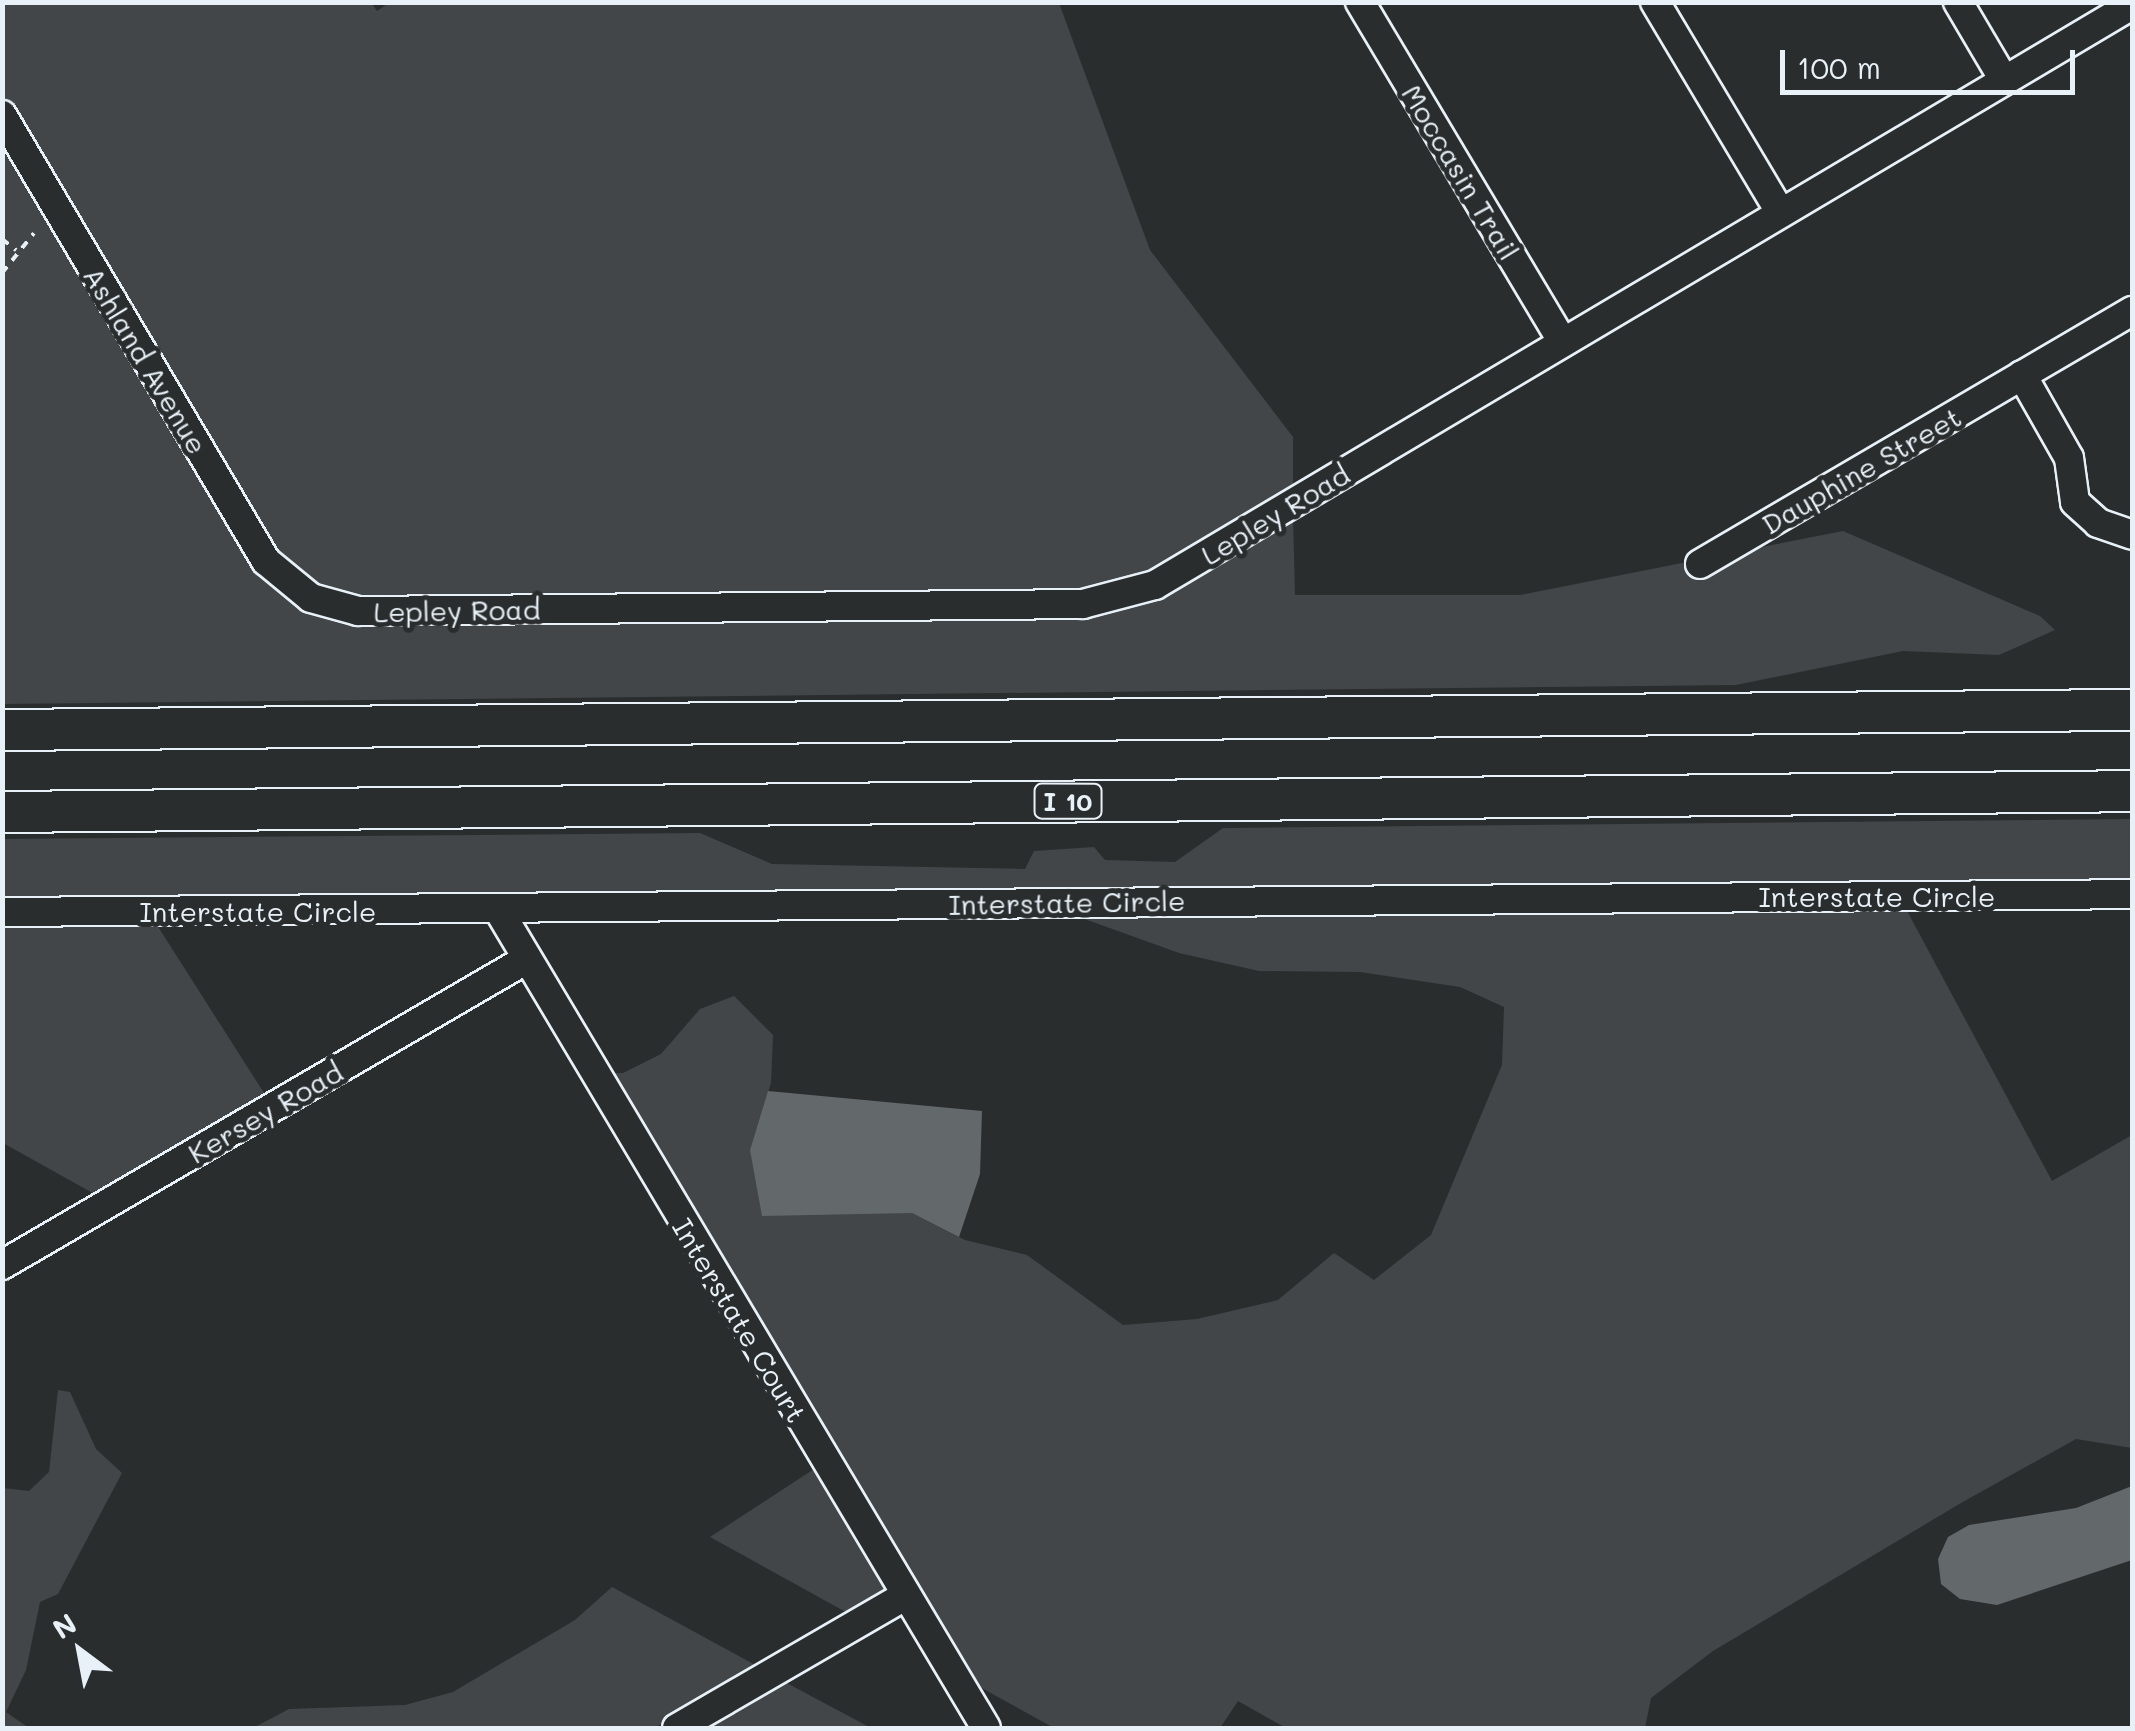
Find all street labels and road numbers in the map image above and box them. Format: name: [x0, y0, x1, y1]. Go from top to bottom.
street label: Moccasin Trail: [1395, 78, 1527, 266]
street label: Ashland Avenue: [77, 260, 215, 460]
street label: Dauphine Street: [1755, 399, 1967, 541]
street label: Lepley Road: [1195, 457, 1355, 571]
street label: Lepley Road: [373, 592, 541, 628]
road number: I 10: [1033, 781, 1103, 821]
street label: Interstate Circle: [1759, 879, 1995, 913]
street label: Interstate Circle: [948, 883, 1186, 921]
street label: Interstate Circle: [140, 894, 376, 928]
street label: Kersey Road: [182, 1054, 348, 1170]
street label: Interstate Court: [666, 1212, 814, 1428]

